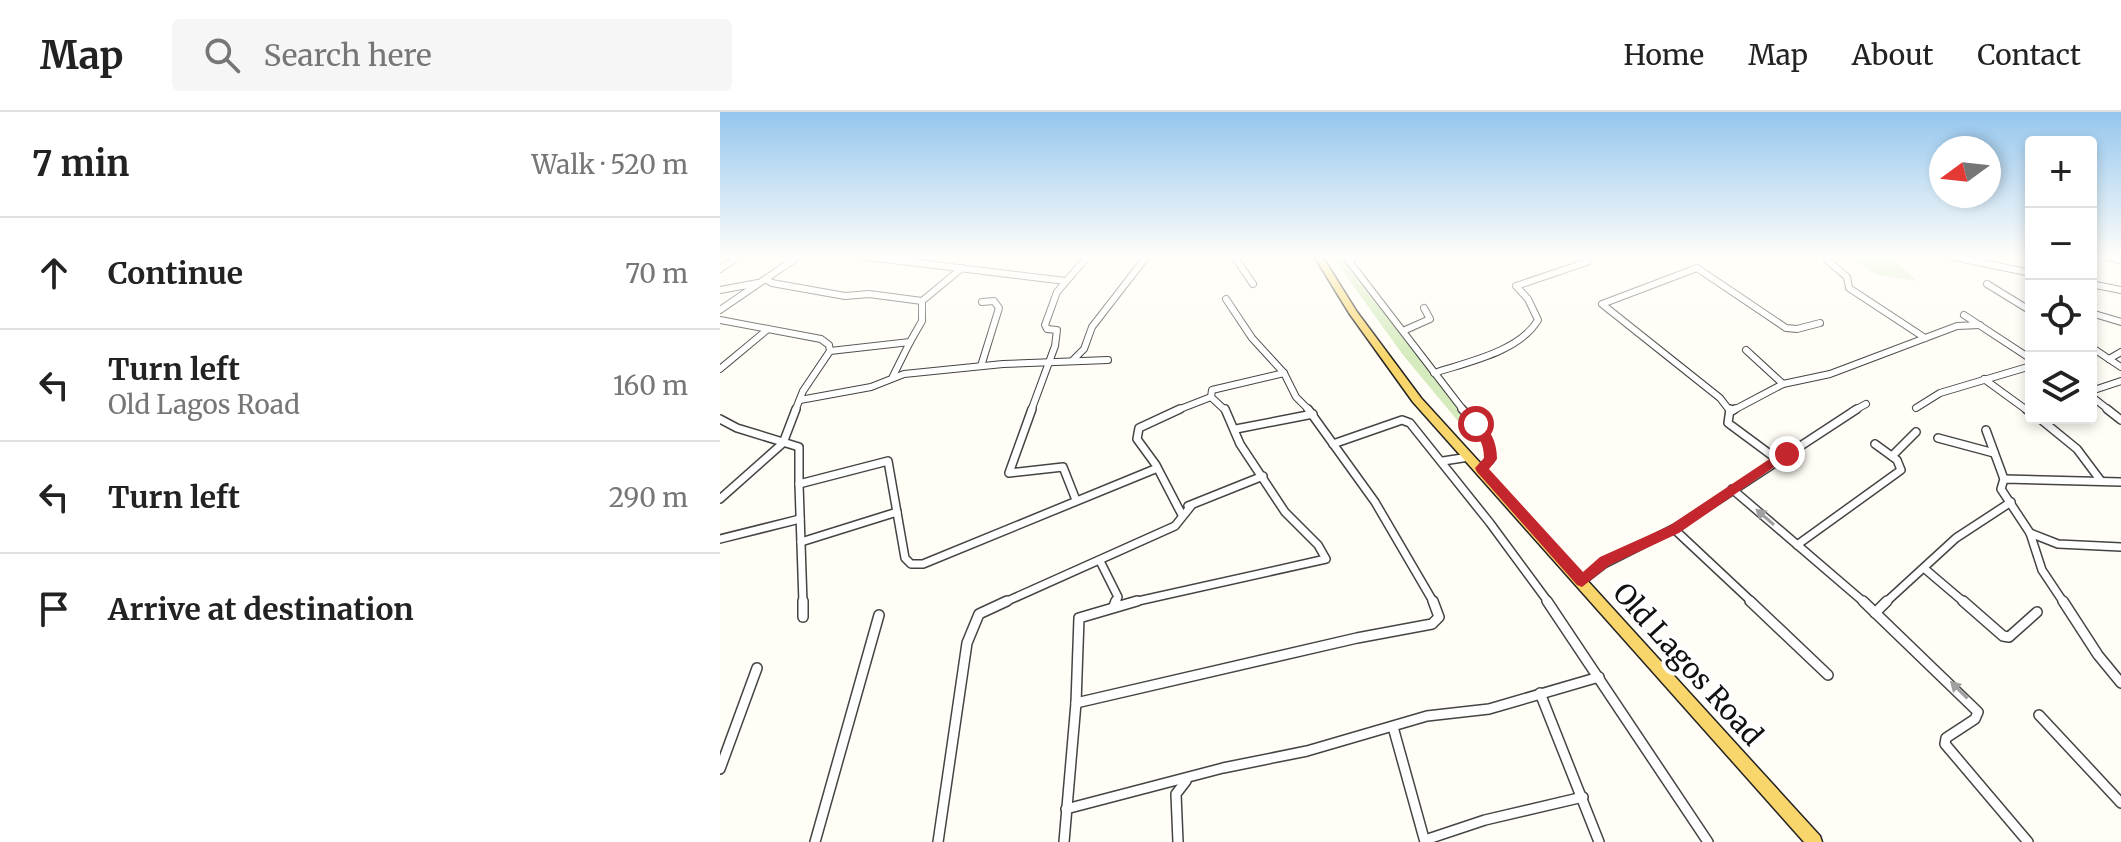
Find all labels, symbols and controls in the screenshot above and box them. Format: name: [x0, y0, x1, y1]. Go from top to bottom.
search box: [172, 19, 732, 91]
text: Map: [40, 32, 124, 79]
icon: search: [200, 33, 244, 77]
text: Search here: [264, 36, 432, 74]
text: Home: [1623, 37, 1704, 73]
text: Map: [1748, 37, 1808, 73]
text: About: [1852, 37, 1933, 73]
text: Contact: [1977, 37, 2081, 73]
north arrow: [1929, 136, 2001, 208]
map controls: [2025, 136, 2097, 424]
button: +: [2025, 136, 2097, 208]
text: 7 min: [32, 143, 129, 185]
text: Walk · 520 m: [531, 148, 688, 181]
button: −: [2025, 208, 2097, 280]
icon: ahead: [32, 251, 76, 295]
text: Continue: [108, 254, 243, 292]
text: 70 m: [625, 257, 688, 290]
button: locate: [2025, 280, 2097, 352]
text: Turn left: [108, 350, 240, 388]
button: layers: [2025, 352, 2097, 424]
icon: left: [32, 363, 76, 407]
text: 160 m: [613, 369, 688, 402]
text: Old Lagos Road: [108, 388, 300, 421]
route start: [1458, 406, 1494, 442]
route end: [1769, 436, 1805, 472]
icon: left: [32, 475, 76, 519]
text: Turn left: [108, 478, 240, 516]
text: 290 m: [609, 481, 688, 514]
one-way arrow: [1755, 509, 1775, 526]
street label: Old Lagos Road: [1606, 575, 1771, 753]
icon: arrive: [32, 587, 76, 631]
text: Arrive at destination: [108, 590, 414, 628]
one-way arrow: [1950, 681, 1969, 700]

